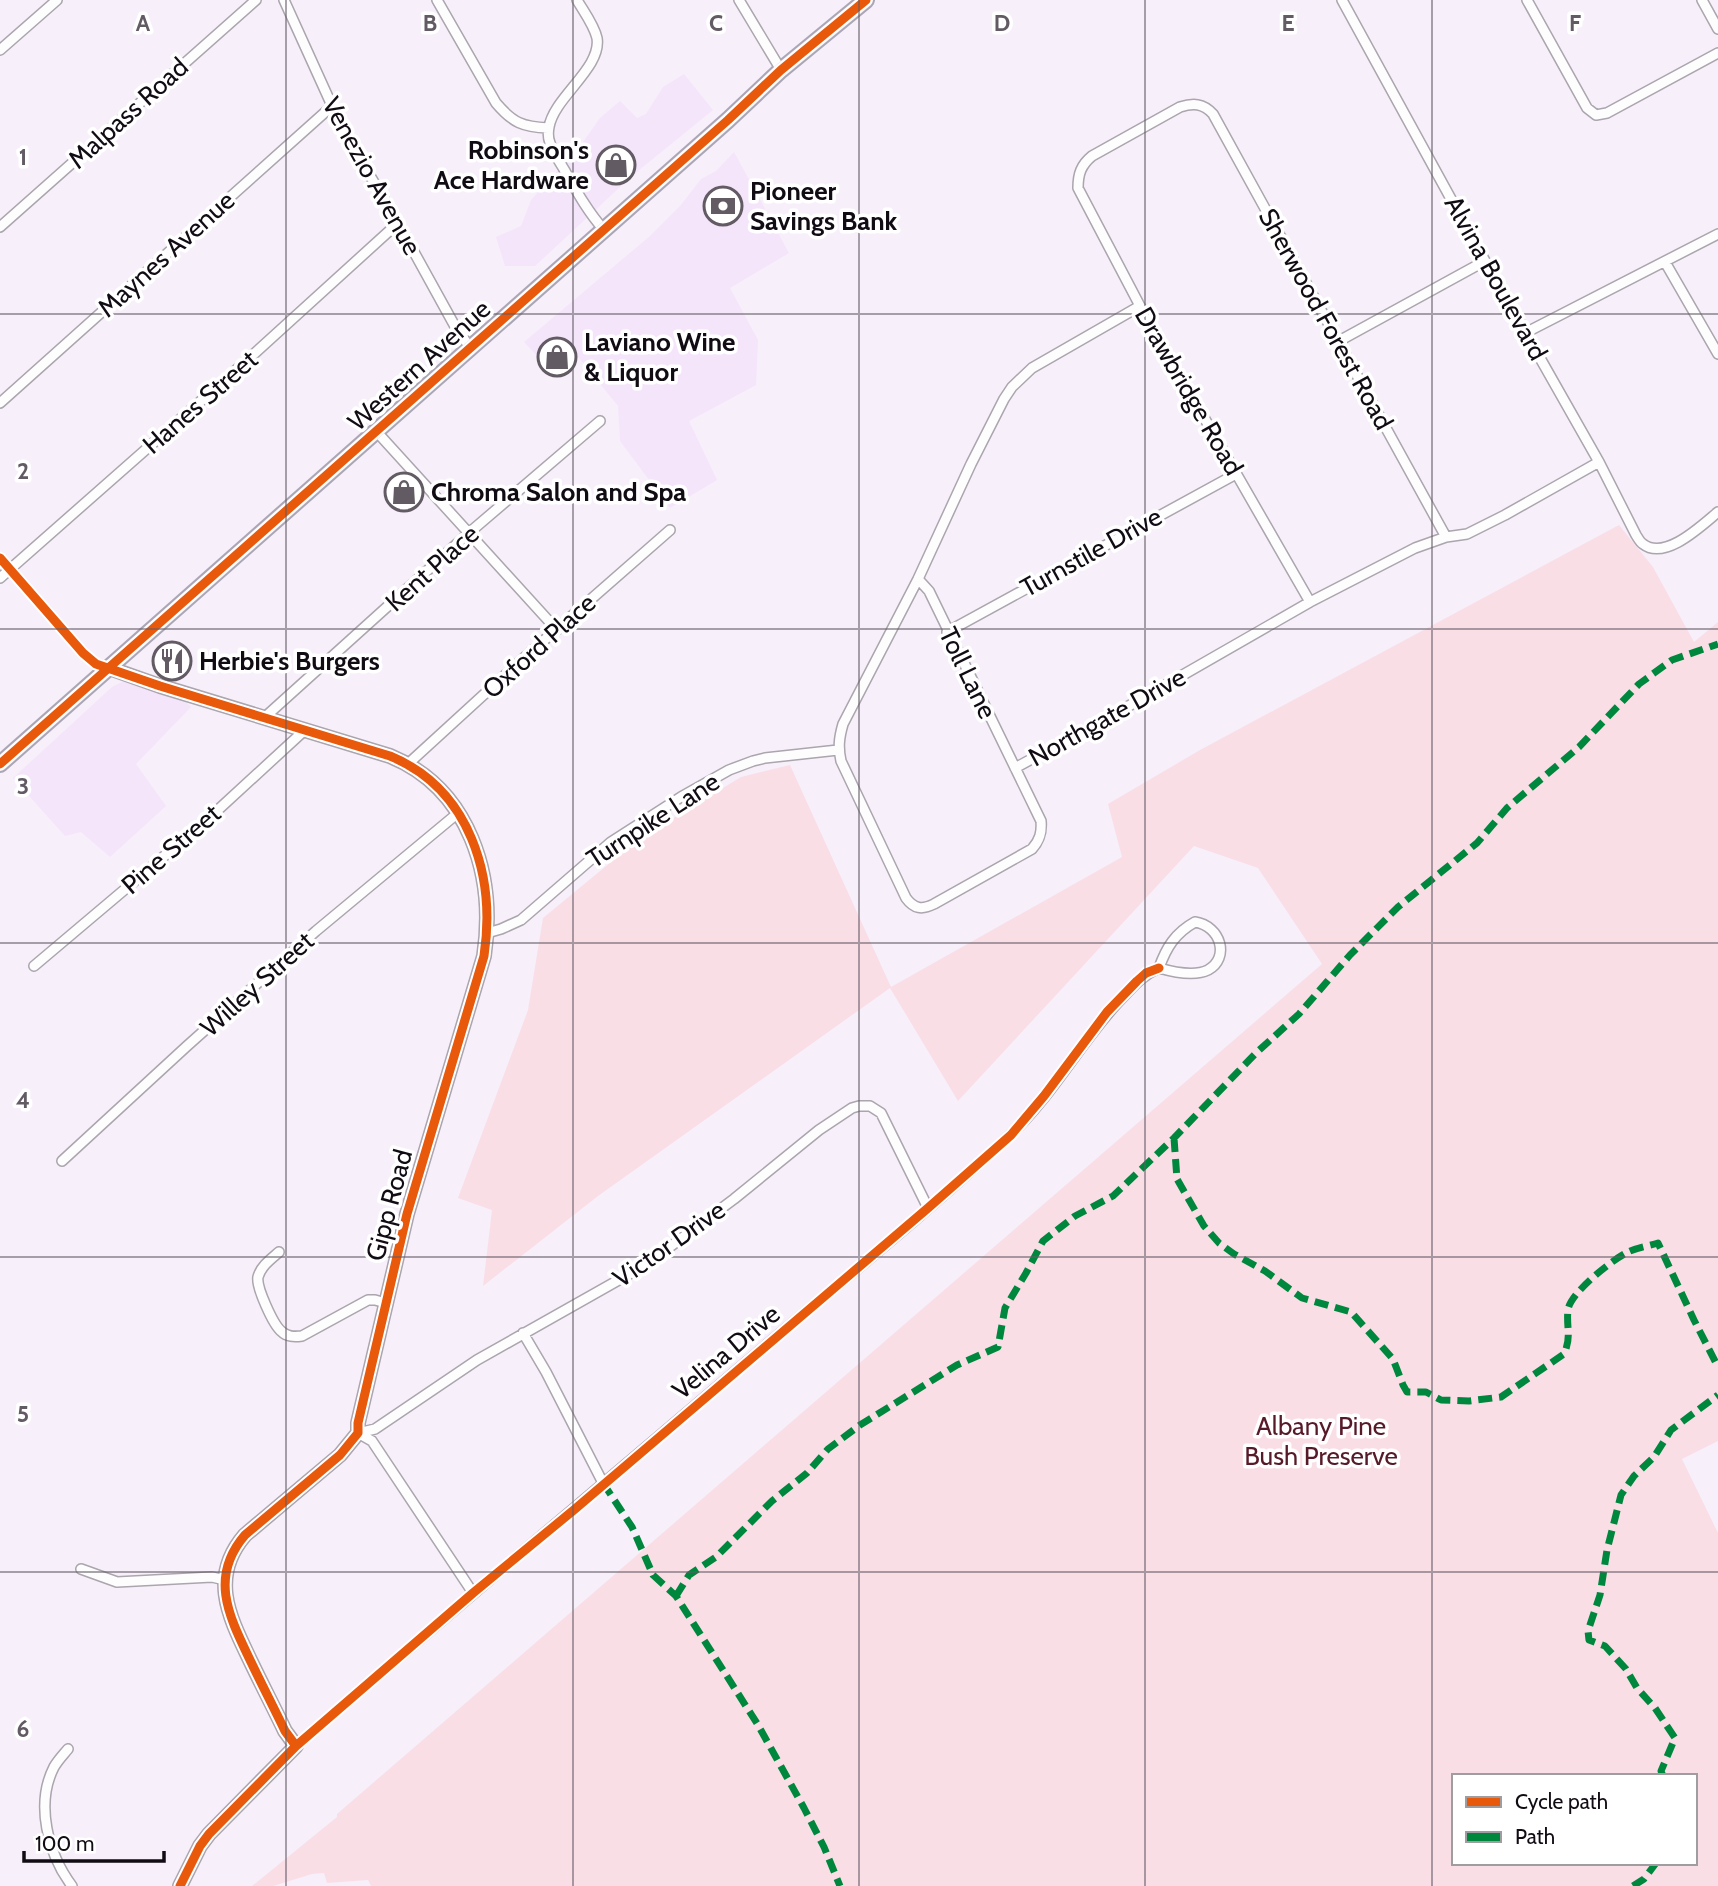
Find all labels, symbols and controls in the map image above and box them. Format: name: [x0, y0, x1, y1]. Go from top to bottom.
text: A: [136, 9, 151, 37]
text: B: [423, 9, 437, 37]
text: C: [709, 9, 723, 37]
text: D: [994, 9, 1010, 37]
text: E: [1281, 9, 1295, 37]
text: F: [1569, 9, 1581, 37]
street label: Malpass Road: [61, 51, 195, 175]
street label: Venezio Avenue: [315, 91, 429, 261]
place label: Robinson's Ace Hardware: [434, 134, 589, 196]
text: 1: [19, 143, 27, 171]
shop icon: Robinson's Ace Hardware: [595, 144, 637, 186]
place label: Pioneer Savings Bank: [750, 175, 897, 237]
street label: Maynes Avenue: [91, 184, 241, 324]
bank icon: Pioneer Savings Bank: [702, 185, 744, 227]
street label: Alvina Boulevard: [1438, 190, 1554, 366]
street label: Sherwood Forest Road: [1252, 203, 1400, 435]
street label: Western Avenue: [341, 293, 497, 437]
street label: Drawbridge Road: [1128, 301, 1250, 481]
place label: Laviano Wine & Liquor: [584, 326, 735, 388]
shop icon: Laviano Wine & Liquor: [536, 336, 578, 378]
street label: Hanes Street: [136, 343, 264, 461]
text: 2: [17, 457, 29, 485]
shop icon: Chroma Salon and Spa: [383, 471, 425, 513]
place label: Chroma Salon and Spa: [431, 476, 686, 508]
street label: Turnstile Drive: [1015, 500, 1167, 604]
street label: Kent Place: [379, 518, 485, 618]
street label: Oxford Place: [476, 587, 602, 705]
street label: Toll Lane: [932, 622, 1004, 724]
restaurant icon: Herbie's Burgers: [151, 640, 193, 682]
place label: Herbie's Burgers: [199, 645, 380, 677]
street label: Northgate Drive: [1023, 661, 1191, 773]
street label: Turnpike Lane: [581, 765, 725, 875]
text: 3: [17, 772, 29, 800]
street label: Pine Street: [115, 797, 227, 901]
street label: Willey Street: [194, 925, 320, 1043]
text: 4: [16, 1086, 30, 1114]
street label: Gipp Road: [359, 1146, 419, 1264]
street label: Victor Drive: [607, 1194, 731, 1294]
street label: Velina Drive: [666, 1298, 786, 1406]
text: 5: [17, 1400, 29, 1428]
park label: Albany Pine Bush Preserve: [1244, 1410, 1398, 1472]
text: 6: [17, 1715, 29, 1743]
legend: [1452, 1774, 1697, 1865]
text: Cycle path: [1515, 1789, 1608, 1814]
scale bar: [24, 1820, 164, 1864]
text: Path: [1515, 1824, 1555, 1849]
text: 100 m: [35, 1831, 94, 1856]

